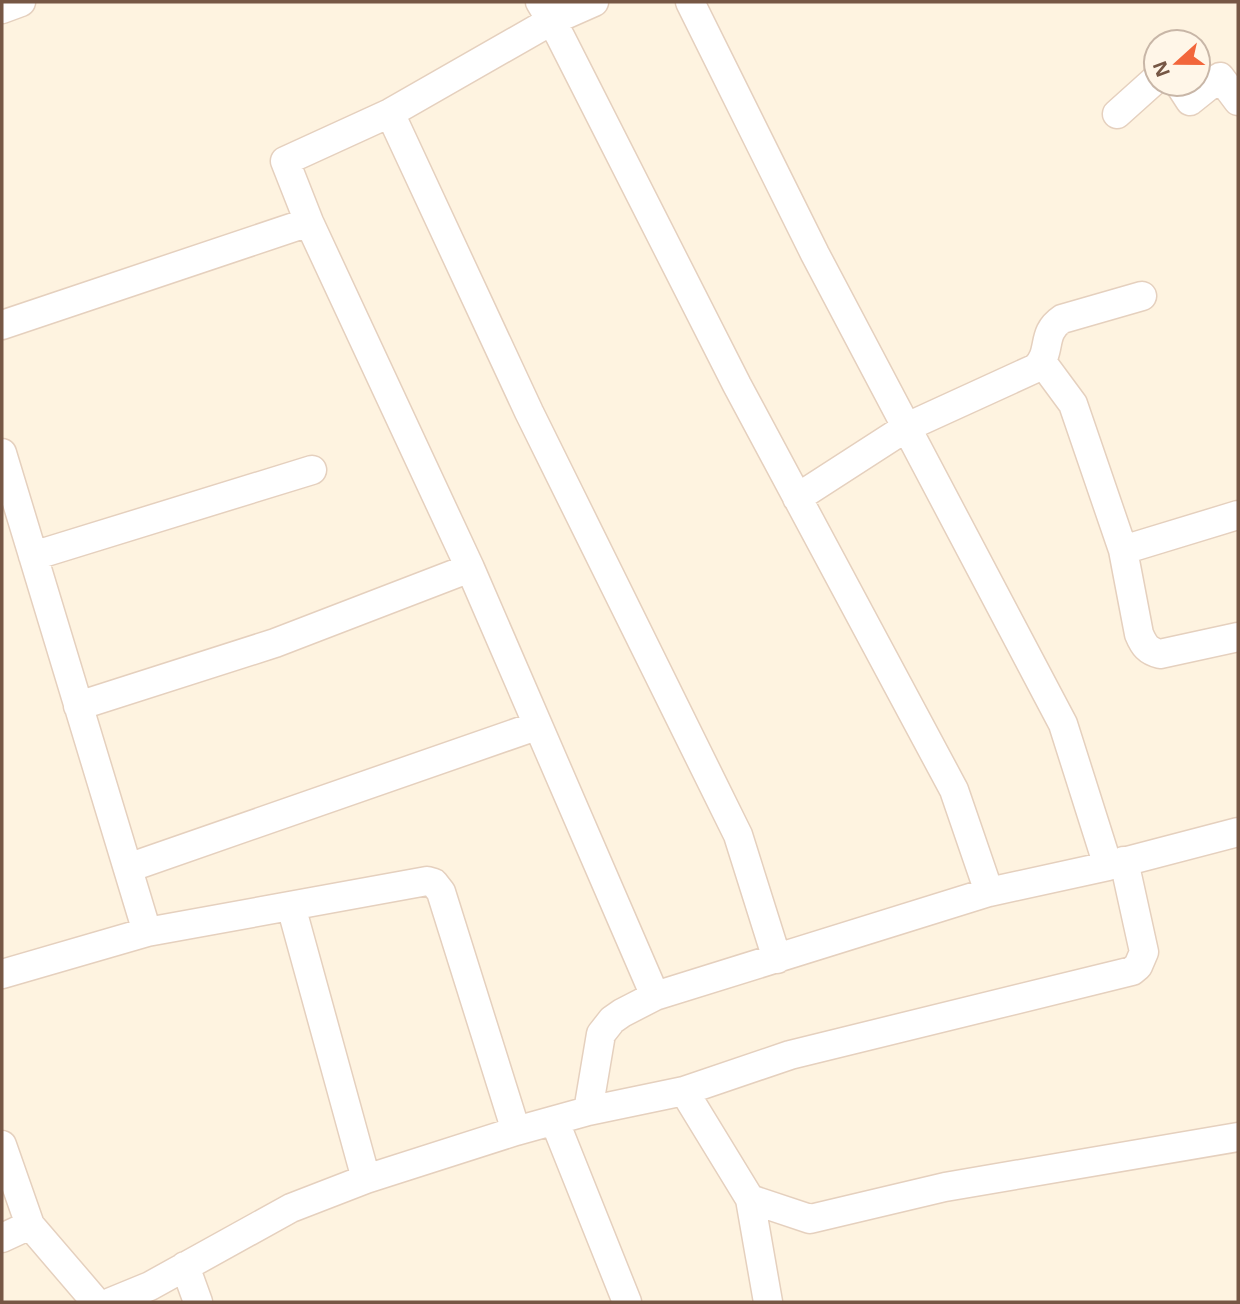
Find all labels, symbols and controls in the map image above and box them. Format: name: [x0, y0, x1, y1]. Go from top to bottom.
north arrow: [1142, 28, 1212, 98]
text: N: [1146, 57, 1176, 81]

